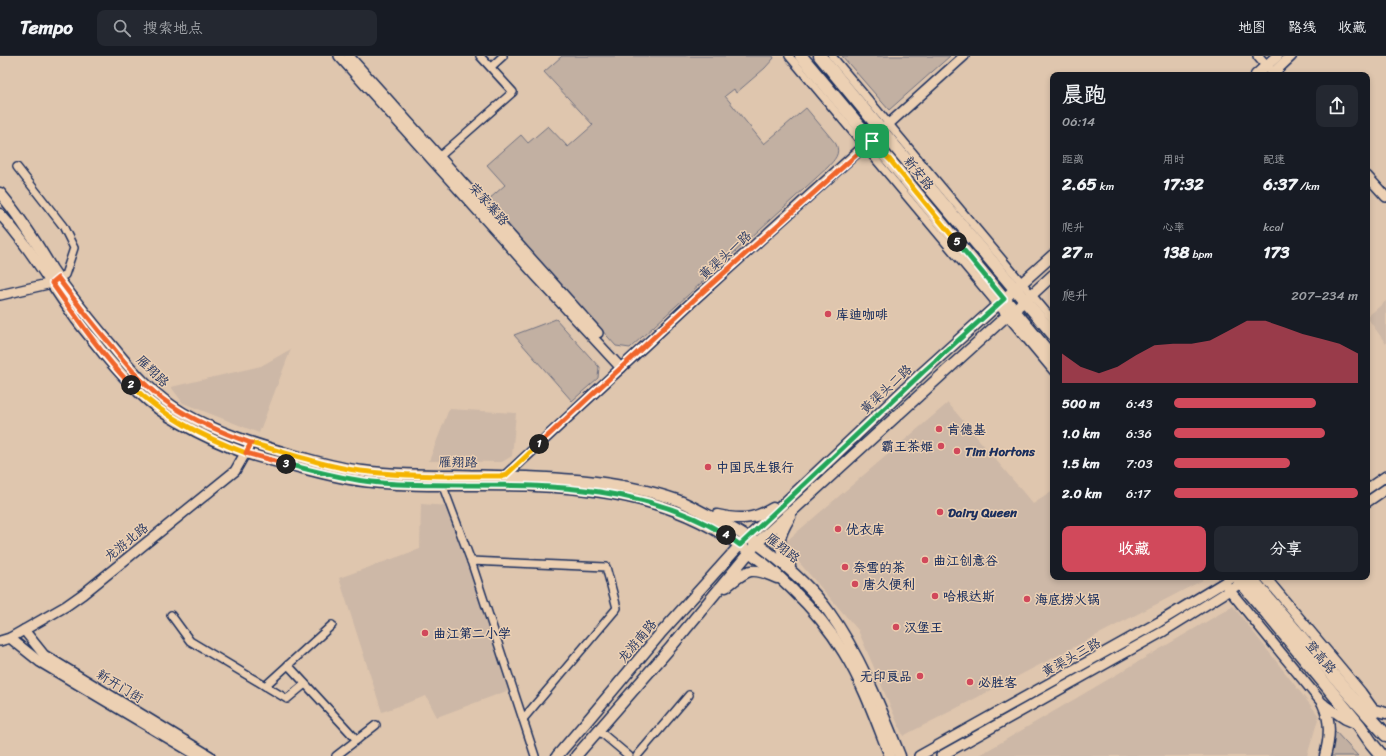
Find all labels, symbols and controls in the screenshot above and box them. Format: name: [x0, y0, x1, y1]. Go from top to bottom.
search box: [97, 10, 377, 46]
text: Tempo: [20, 11, 73, 44]
text: 搜索地点: [143, 15, 203, 41]
text: 地图: [1238, 15, 1266, 40]
text: 路线: [1288, 15, 1316, 40]
text: 收藏: [1338, 15, 1366, 40]
icon: search: [111, 17, 133, 39]
text: 晨跑: [1062, 75, 1106, 114]
button: share: [1316, 85, 1358, 127]
text: 06:14: [1062, 110, 1095, 133]
pin: [855, 124, 889, 158]
icon: arrive: [861, 130, 883, 152]
text: 距离: [1062, 150, 1084, 169]
text: 用时: [1163, 150, 1185, 169]
text: 配速: [1263, 150, 1285, 169]
street label: 新安路: [898, 151, 940, 195]
text: 2.65: [1062, 169, 1097, 199]
text: 17:32: [1163, 169, 1204, 199]
text: 6:37: [1263, 169, 1297, 199]
street label: 荣家寨路: [463, 177, 515, 231]
text: km: [1097, 177, 1114, 196]
text: /km: [1297, 177, 1320, 196]
text: 爬升: [1062, 218, 1084, 237]
text: 心率: [1163, 218, 1185, 237]
text: kcal: [1263, 218, 1283, 237]
street label: 黄渠头一路: [693, 225, 757, 285]
pin: 5: [947, 232, 967, 252]
text: 5: [954, 232, 960, 251]
text: 27: [1062, 237, 1082, 267]
text: 138: [1163, 237, 1190, 267]
text: 173: [1263, 237, 1290, 267]
text: m: [1082, 245, 1093, 264]
text: bpm: [1190, 245, 1213, 264]
text: 爬升: [1062, 284, 1088, 307]
text: 207–234 m: [1291, 284, 1358, 307]
place label: 库迪咖啡: [836, 303, 888, 326]
marker: 库迪咖啡: [823, 309, 833, 319]
street label: 雁翔路: [131, 349, 175, 393]
street label: 黄渠头二路: [854, 358, 918, 420]
pin: 2: [121, 375, 141, 395]
text: 2: [128, 375, 134, 394]
text: 500 m: [1062, 392, 1100, 415]
text: 6:43: [1126, 392, 1153, 415]
place label: 肯德基: [947, 418, 986, 441]
text: 1.0 km: [1062, 422, 1100, 445]
text: 6:36: [1126, 422, 1152, 445]
marker: 肯德基: [934, 424, 944, 434]
pin: 1: [529, 434, 549, 454]
text: 1: [537, 434, 541, 453]
place label: 霸王茶姬: [881, 435, 933, 458]
place label: Tim Hortons: [965, 440, 1036, 463]
marker: 霸王茶姬: [936, 441, 946, 451]
marker: Tim Hortons: [952, 446, 962, 456]
street label: 雁翔路: [438, 450, 478, 474]
text: 1.5 km: [1062, 452, 1100, 475]
text: 7:03: [1126, 452, 1153, 475]
pin: 3: [276, 454, 296, 474]
text: 3: [283, 454, 289, 473]
place label: 中国民生银行: [716, 456, 794, 479]
marker: 中国民生银行: [703, 462, 713, 472]
text: 2.0 km: [1062, 482, 1102, 505]
text: 6:17: [1126, 482, 1150, 505]
place label: Dairy Queen: [948, 501, 1018, 524]
marker: Dairy Queen: [935, 507, 945, 517]
street label: 龙游北路: [99, 517, 153, 567]
place label: 优衣库: [846, 518, 885, 541]
marker: 优衣库: [833, 524, 843, 534]
pin: 4: [716, 525, 736, 545]
text: 4: [723, 525, 729, 544]
button: 收藏: [1062, 526, 1206, 572]
button: 分享: [1214, 526, 1358, 572]
street label: 雁翔路: [761, 527, 805, 569]
place label: 曲江创意谷: [933, 549, 998, 572]
marker: 曲江创意谷: [920, 555, 930, 565]
place label: 奈雪的茶: [853, 556, 905, 579]
marker: 奈雪的茶: [840, 562, 850, 572]
place label: 唐久便利: [863, 573, 915, 596]
marker: 唐久便利: [850, 579, 860, 589]
place label: 哈根达斯: [943, 585, 995, 608]
place label: 海底捞火锅: [1035, 588, 1100, 611]
marker: 哈根达斯: [930, 591, 940, 601]
marker: 海底捞火锅: [1022, 594, 1032, 604]
street label: 龙游南路: [611, 614, 663, 668]
place label: 汉堡王: [904, 616, 943, 639]
place label: 曲江第二小学: [433, 622, 511, 645]
marker: 汉堡王: [891, 622, 901, 632]
marker: 曲江第二小学: [420, 628, 430, 638]
street label: 黄渠头三路: [1037, 631, 1105, 683]
street label: 登高路: [1300, 635, 1342, 679]
street label: 新开门街: [92, 663, 148, 709]
place label: 无印良品: [860, 665, 912, 688]
marker: 无印良品: [915, 671, 925, 681]
place label: 必胜客: [978, 671, 1017, 694]
marker: 必胜客: [965, 677, 975, 687]

